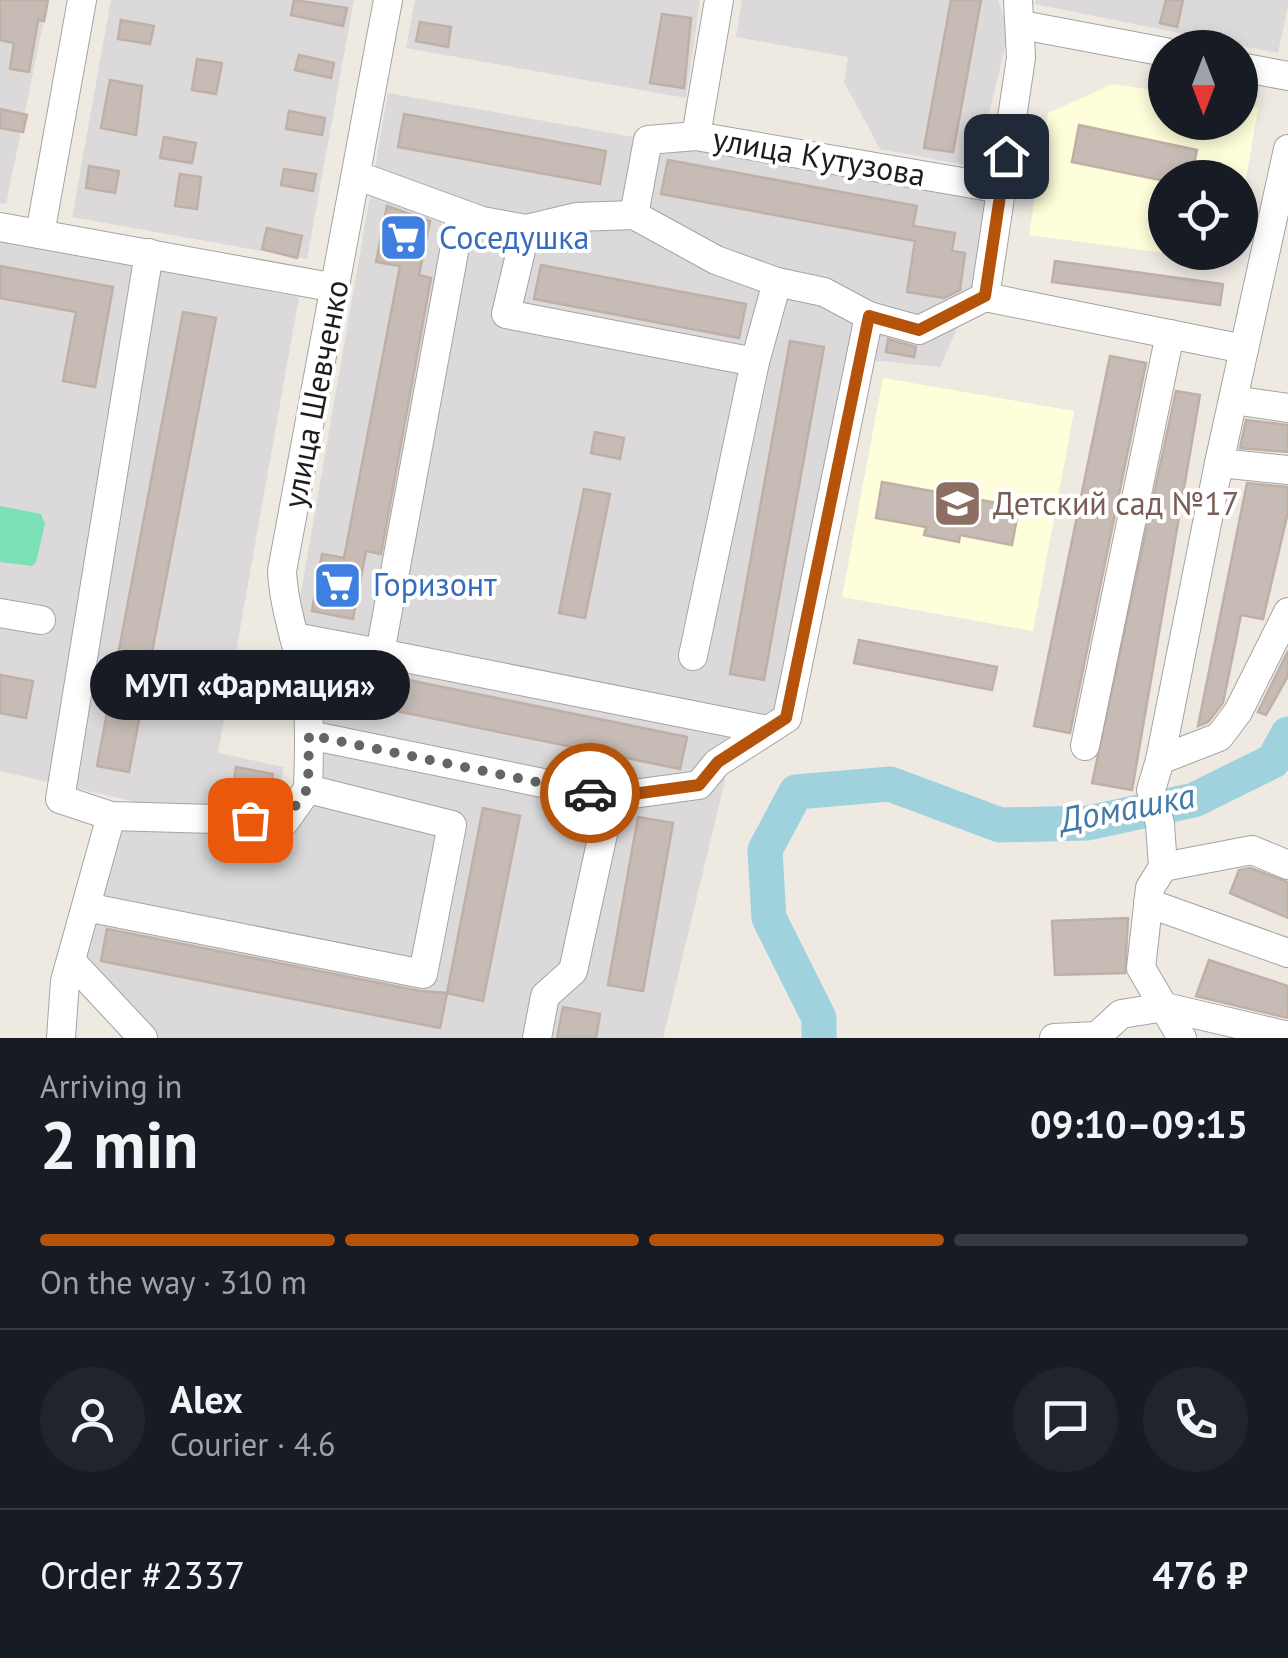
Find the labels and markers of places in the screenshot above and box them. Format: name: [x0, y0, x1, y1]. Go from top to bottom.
pin: [964, 114, 1049, 199]
supermarket icon: Соседушка: [378, 212, 430, 264]
place label: Соседушка: [439, 216, 590, 258]
school or university icon: Детский сад №17: [932, 478, 984, 530]
place label: Детский сад №17: [993, 482, 1239, 524]
supermarket icon: Горизонт: [312, 559, 364, 611]
place label: Горизонт: [373, 563, 497, 605]
callout: МУП «Фармация»: [90, 650, 410, 720]
pin: [208, 778, 293, 863]

